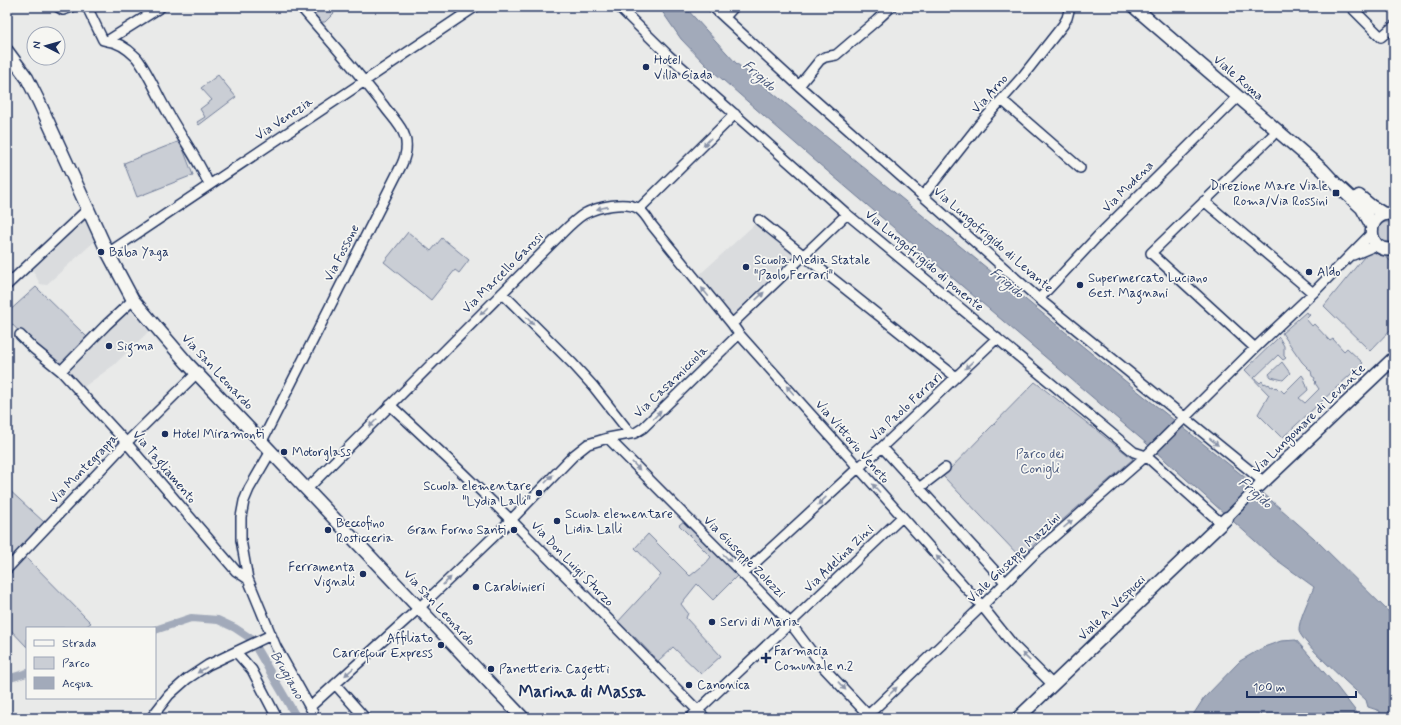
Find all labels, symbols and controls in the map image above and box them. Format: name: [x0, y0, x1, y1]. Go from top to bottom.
north arrow: [26, 26, 66, 66]
text: N: [30, 41, 44, 49]
street label: Viale Roma: [1209, 51, 1267, 105]
place label: Hotel Villa Giada: [654, 52, 713, 84]
water label: Frigido: [737, 56, 780, 98]
marker: Hotel Villa Giada: [641, 62, 651, 72]
street label: Via Arno: [968, 70, 1012, 117]
street label: Via Venezia: [252, 93, 316, 145]
one-way arrow: [702, 137, 712, 147]
street label: Via Modena: [1098, 157, 1158, 217]
place label: Direzione Mare Viale Roma/Via Rossini: [1210, 178, 1328, 210]
street label: Via Lungofrigido di Levante: [929, 183, 1057, 298]
marker: Direzione Mare Viale Roma/Via Rossini: [1331, 188, 1341, 198]
one-way arrow: [595, 205, 607, 211]
street label: Via Lungofrigido di ponente: [860, 206, 987, 317]
street label: Via Fossone: [320, 221, 364, 285]
street label: Via Marcello Garosi: [459, 229, 547, 317]
place label: Baba Yaga: [109, 244, 169, 261]
marker: Baba Yaga: [96, 247, 106, 257]
place label: Scuola Media Statale "Paolo Ferrari": [754, 252, 870, 284]
marker: Scuola Media Statale "Paolo Ferrari": [741, 262, 751, 272]
water label: Frigido: [985, 264, 1028, 304]
place label: Aldo: [1317, 264, 1341, 281]
marker: Aldo: [1304, 267, 1314, 277]
place label: Supermercato Luciano Gest. Magnani: [1088, 270, 1207, 304]
marker: Supermercato Luciano Gest. Magnani: [1075, 280, 1085, 290]
one-way arrow: [701, 286, 710, 297]
one-way arrow: [755, 292, 765, 301]
one-way arrow: [479, 306, 489, 316]
one-way arrow: [525, 316, 535, 326]
street label: Via San Leonardo: [177, 330, 257, 414]
place label: Sigma: [117, 338, 154, 357]
marker: Sigma: [104, 341, 114, 351]
street label: Via Casamicciola: [630, 342, 712, 422]
one-way arrow: [964, 360, 974, 370]
street label: Via Lungomare di Levante: [1249, 360, 1370, 478]
street label: Via Paolo Ferrari: [866, 369, 946, 445]
one-way arrow: [785, 385, 794, 396]
street label: Via Vittorio Veneto: [811, 397, 893, 487]
one-way arrow: [652, 410, 662, 420]
one-way arrow: [368, 418, 377, 428]
place label: Hotel Miramonti: [173, 426, 264, 443]
street label: Via Tagliamento: [127, 427, 200, 509]
marker: Hotel Miramonti: [160, 429, 170, 439]
street label: Via Montegrappa: [46, 430, 122, 508]
one-way arrow: [1208, 438, 1219, 446]
place label: Motorglass: [292, 444, 351, 461]
park label: Parco dei Conigli: [1016, 446, 1064, 479]
marker: Motorglass: [279, 447, 289, 457]
one-way arrow: [631, 461, 640, 471]
one-way arrow: [544, 474, 554, 484]
water label: Frigido: [1233, 474, 1276, 514]
place label: Scuola elementare "Lydia Lalli": [423, 478, 531, 510]
one-way arrow: [871, 483, 880, 493]
marker: Scuola elementare "Lydia Lalli": [534, 488, 544, 498]
one-way arrow: [817, 496, 827, 506]
place label: Scuola elementare Lidia Lalli: [565, 506, 673, 538]
street label: Viale Giuseppe Mazzini: [964, 509, 1064, 607]
street label: Via Giuseppe Zolezzi: [699, 512, 789, 602]
place label: Beccofino Rosticceria: [336, 515, 393, 547]
marker: Scuola elementare Lidia Lalli: [552, 516, 562, 526]
street label: Via Don Luigi Sturzo: [527, 518, 618, 611]
one-way arrow: [1063, 519, 1073, 529]
street label: Via Adelina Zini: [800, 521, 878, 597]
place label: Gran Forno Santi: [407, 522, 506, 539]
marker: Beccofino Rosticceria: [323, 525, 333, 535]
marker: Gran Forno Santi: [509, 525, 519, 535]
one-way arrow: [722, 553, 732, 563]
one-way arrow: [936, 555, 945, 564]
place label: Ferramenta Vignali: [288, 559, 355, 593]
street label: Via San Leonardo: [399, 566, 479, 650]
marker: Ferramenta Vignali: [358, 569, 368, 579]
street label: Viale A. Vespucci: [1075, 571, 1149, 645]
one-way arrow: [442, 576, 452, 586]
place label: Carabinieri: [484, 579, 545, 596]
marker: Carabinieri: [471, 582, 481, 592]
place label: Servi di Maria: [720, 614, 799, 631]
marker: Servi di Maria: [707, 617, 717, 627]
legend: [26, 627, 156, 699]
place label: Affiliato Carrefour Express: [332, 630, 433, 664]
text: Strada: [62, 636, 96, 652]
marker: Affiliato Carrefour Express: [436, 640, 446, 650]
place label: Farmacia Comunale n.2: [774, 643, 854, 675]
water label: Brugiano: [264, 648, 309, 704]
one-way arrow: [1021, 652, 1031, 662]
marker: Farmacia Comunale n.2: [761, 653, 771, 663]
text: Parco: [62, 656, 90, 672]
place label: Panetteria Cagetti: [499, 661, 610, 680]
marker: Panetteria Cagetti: [486, 664, 496, 674]
one-way arrow: [196, 666, 208, 673]
one-way arrow: [344, 667, 353, 676]
scale bar: [1247, 673, 1356, 699]
text: Acqua: [62, 676, 93, 692]
place label: Canonica: [697, 677, 751, 694]
marker: Canonica: [684, 680, 694, 690]
text: 100 m: [1253, 680, 1285, 696]
district label: Marina di Massa: [518, 681, 646, 703]
one-way arrow: [837, 681, 846, 691]
one-way arrow: [888, 686, 898, 696]

